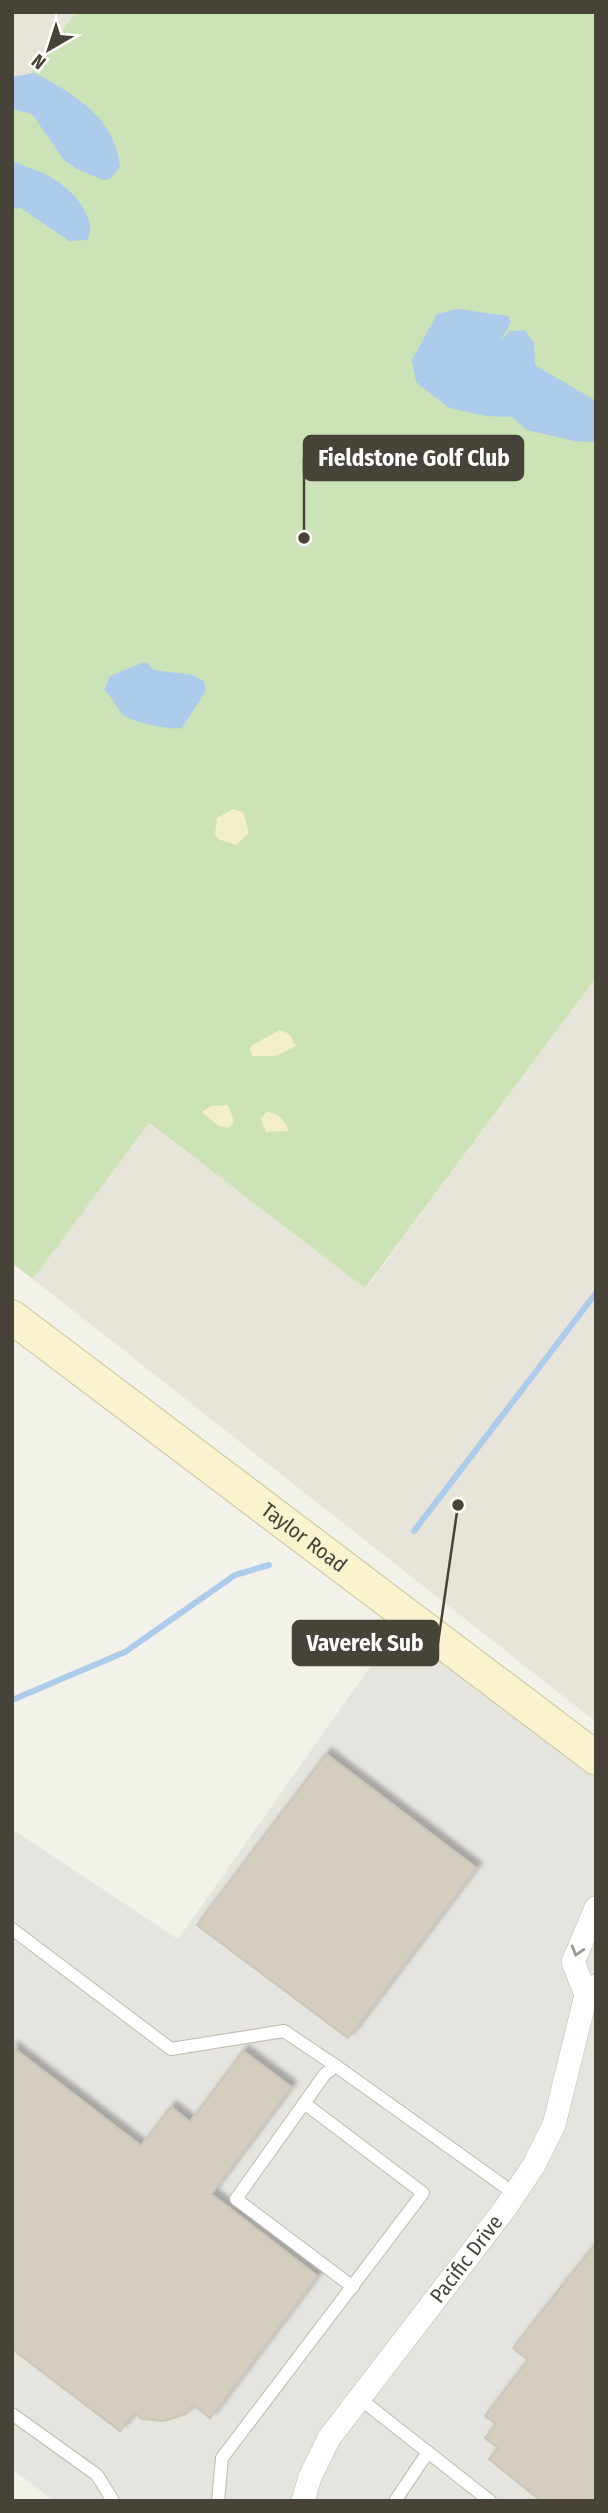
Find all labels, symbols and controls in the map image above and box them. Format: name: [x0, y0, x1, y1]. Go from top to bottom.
north arrow: [14, 14, 84, 84]
text: N: [27, 49, 50, 74]
callout: Fieldstone Golf Club: [304, 436, 523, 480]
text: Fieldstone Golf Club: [318, 444, 510, 472]
street label: Taylor Road: [256, 1497, 352, 1578]
callout: Vaverek Sub: [293, 1621, 438, 1665]
text: Vaverek Sub: [306, 1629, 423, 1657]
one-way arrow: [571, 1944, 585, 1957]
street label: Pacific Drive: [424, 2210, 508, 2308]

